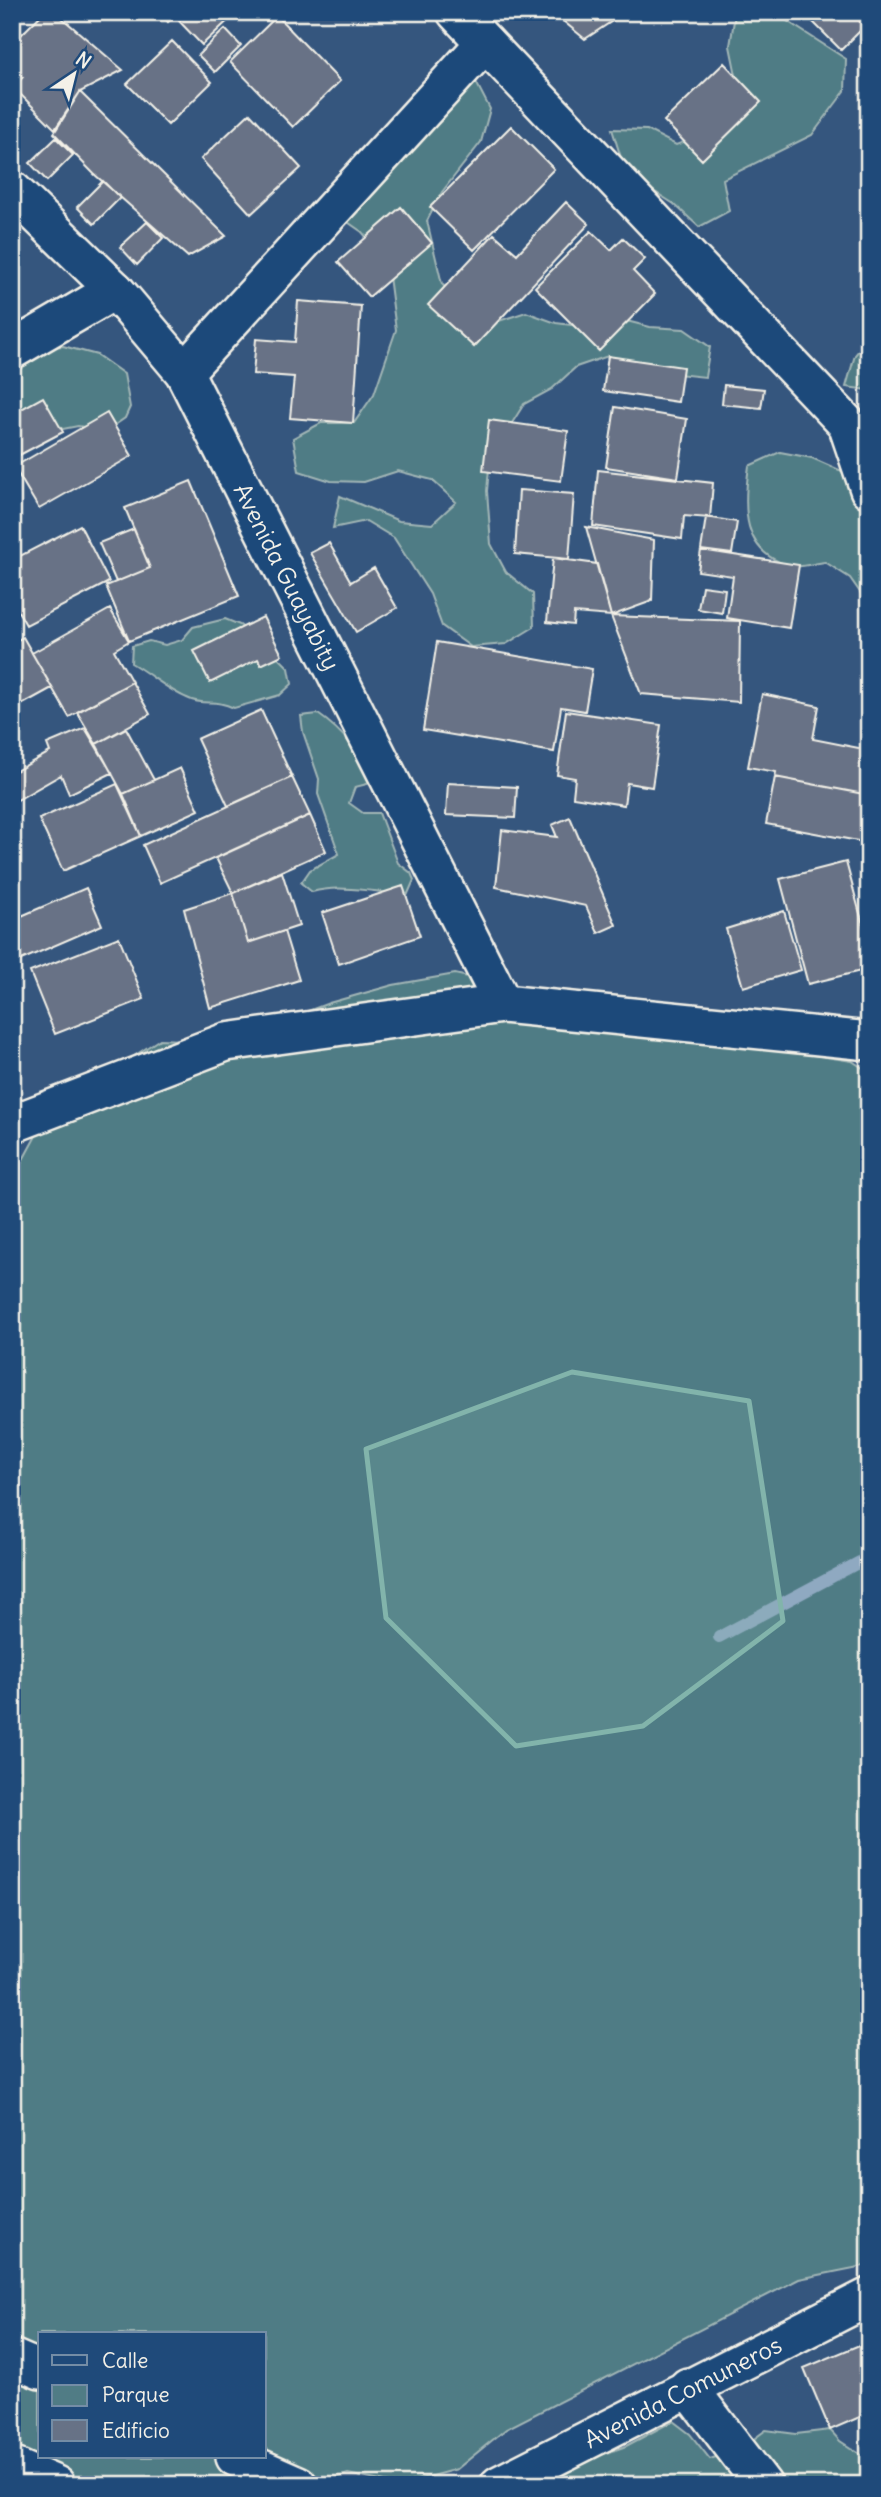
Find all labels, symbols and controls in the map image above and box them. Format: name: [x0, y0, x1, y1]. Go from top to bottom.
north arrow: [38, 38, 108, 108]
text: N: [71, 46, 96, 74]
street label: Avenida Guayabity: [228, 478, 347, 675]
street label: Avenida Comuneros: [579, 2329, 786, 2454]
legend: [38, 2332, 266, 2458]
text: Calle: [102, 2347, 148, 2374]
text: Parque: [102, 2381, 170, 2408]
text: Edificio: [102, 2417, 170, 2444]

